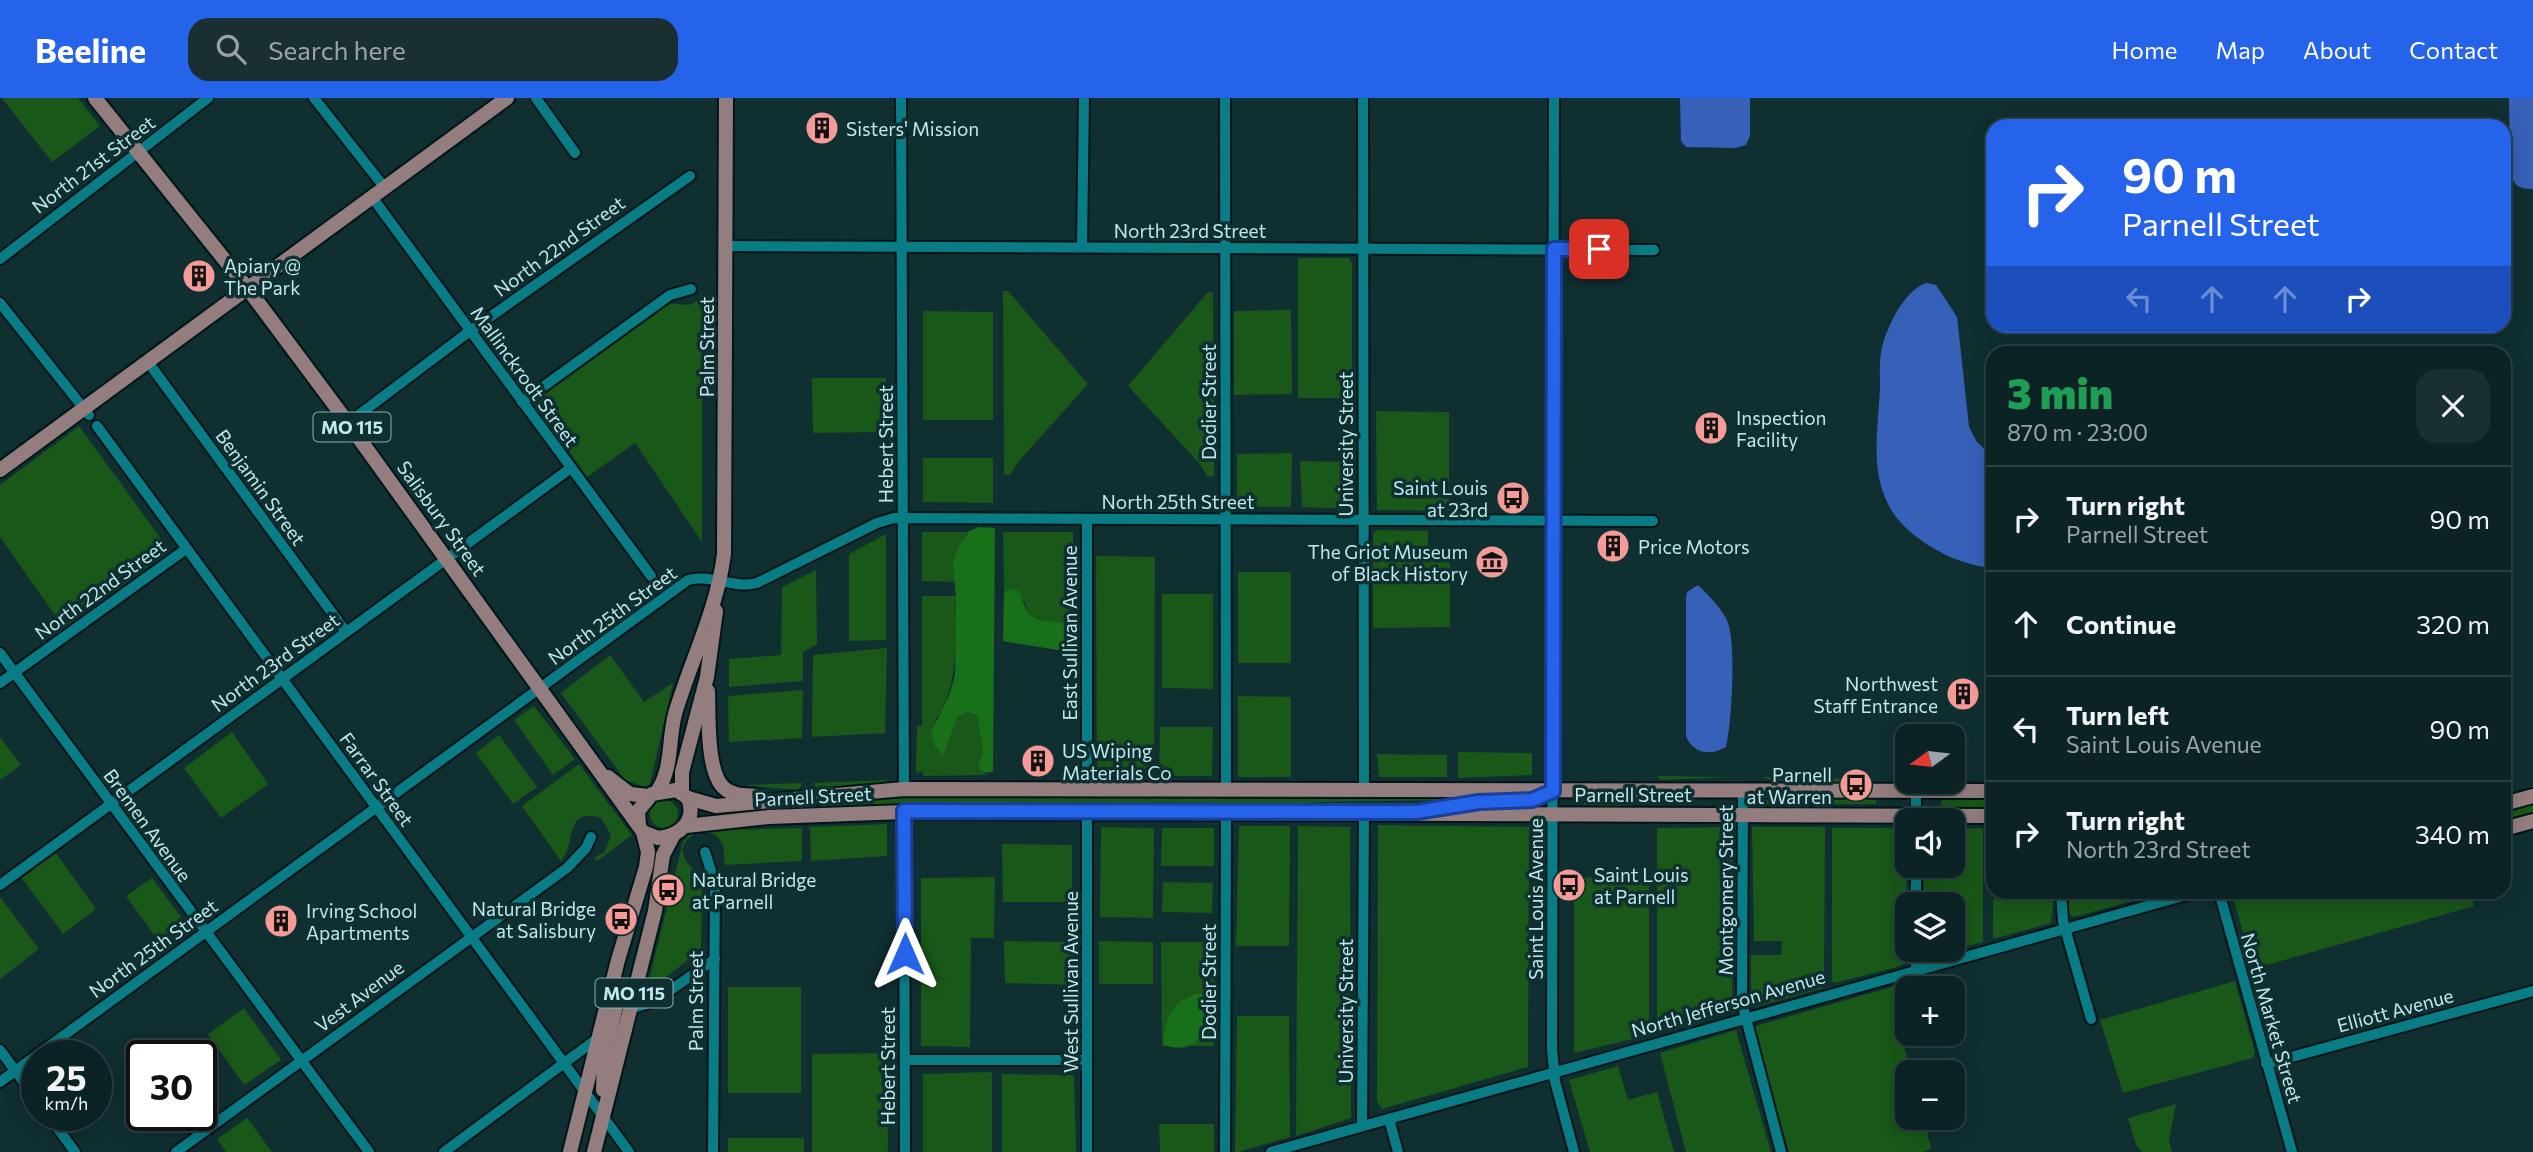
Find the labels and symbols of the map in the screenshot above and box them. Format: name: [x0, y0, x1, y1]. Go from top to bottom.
building icon: Sisters' Mission: [803, 109, 841, 147]
street label: North 21st Street: [27, 110, 159, 218]
place label: Sisters' Mission: [846, 117, 979, 140]
street label: North 22nd Street: [489, 191, 629, 301]
street label: North 23rd Street: [1114, 219, 1266, 242]
pin: [1569, 219, 1629, 279]
place label: Apiary @ The Park: [224, 254, 301, 299]
building icon: Apiary @ The Park: [180, 257, 218, 295]
street label: Palm Street: [695, 296, 718, 397]
street label: Mallinckrodt Street: [466, 301, 584, 451]
street label: Dodier Street: [1197, 344, 1220, 460]
street label: University Street: [1334, 371, 1357, 516]
street label: Hebert Street: [874, 385, 897, 503]
place label: Inspection Facility: [1736, 406, 1826, 451]
building icon: Inspection Facility: [1692, 409, 1730, 447]
road number: MO 115: [314, 412, 390, 442]
street label: Benjamin Street: [211, 425, 311, 550]
street label: Salisbury Street: [393, 456, 491, 580]
place label: Saint Louis at 23rd: [1393, 476, 1488, 521]
bus stop icon: Saint Louis at 23rd: [1494, 479, 1532, 517]
street label: North 25th Street: [1101, 490, 1255, 513]
building icon: Price Motors: [1594, 527, 1632, 565]
street label: North 22nd Street: [30, 534, 170, 644]
place label: Price Motors: [1638, 535, 1750, 558]
place label: The Griot Museum of Black History: [1308, 540, 1468, 585]
museum icon: The Griot Museum of Black History: [1473, 543, 1511, 581]
street label: East Sullivan Avenue: [1058, 546, 1081, 720]
street label: North 25th Street: [543, 561, 681, 669]
street label: North 23rd Street: [207, 608, 344, 716]
place label: Northwest Staff Entrance: [1814, 672, 1938, 717]
building icon: Northwest Staff Entrance: [1944, 675, 1982, 713]
north arrow: [1895, 724, 1965, 794]
street label: Farrar Street: [335, 728, 419, 831]
place label: US Wiping Materials Co: [1062, 739, 1172, 784]
building icon: US Wiping Materials Co: [1019, 742, 1057, 780]
place label: Parnell at Warren: [1747, 763, 1832, 808]
street label: Bremen Avenue: [99, 764, 197, 886]
bus stop icon: Parnell at Warren: [1837, 766, 1875, 804]
street label: Parnell Street: [754, 781, 872, 811]
street label: Parnell Street: [1574, 783, 1692, 806]
street label: Montgomery Street: [1714, 804, 1737, 976]
street label: Saint Louis Avenue: [1524, 818, 1547, 980]
place label: Saint Louis at Parnell: [1594, 863, 1689, 908]
bus stop icon: Saint Louis at Parnell: [1550, 866, 1588, 904]
place label: Natural Bridge at Parnell: [692, 868, 816, 913]
bus stop icon: Natural Bridge at Parnell: [649, 871, 687, 909]
street label: West Sullivan Avenue: [1059, 891, 1082, 1073]
street label: North 25th Street: [84, 894, 222, 1002]
place label: Natural Bridge at Salisbury: [472, 897, 596, 942]
place label: Irving School Apartments: [306, 899, 417, 944]
bus stop icon: Natural Bridge at Salisbury: [602, 900, 640, 938]
building icon: Irving School Apartments: [262, 902, 300, 940]
position arrow: [868, 917, 942, 991]
street label: Dodier Street: [1197, 924, 1220, 1040]
street label: North Market Street: [2237, 930, 2307, 1106]
street label: University Street: [1334, 938, 1357, 1083]
street label: Palm Street: [684, 950, 707, 1051]
street label: Vest Avenue: [310, 955, 408, 1037]
street label: North Jefferson Avenue: [1629, 964, 1827, 1042]
road number: MO 115: [596, 978, 672, 1008]
street label: Elliott Avenue: [2334, 983, 2456, 1037]
street label: Hebert Street: [876, 1007, 899, 1125]
speed limit sign: 30: [126, 1040, 217, 1131]

